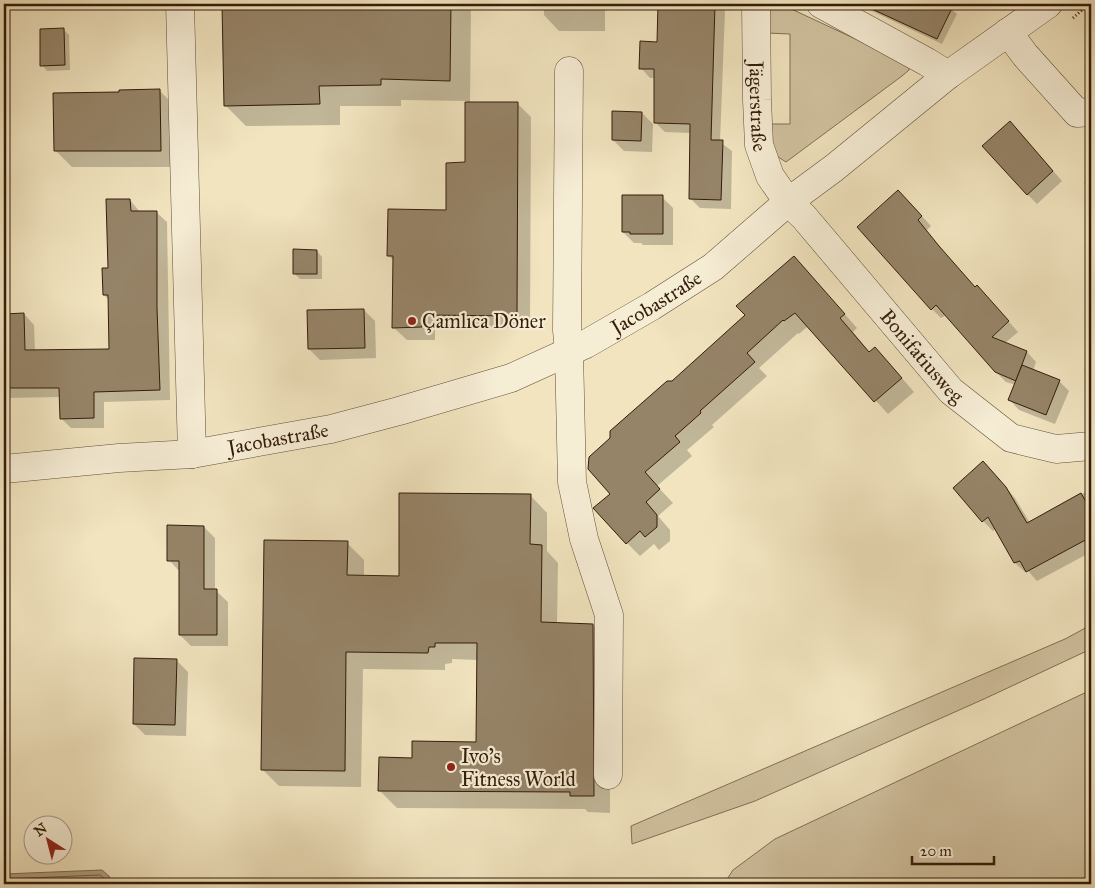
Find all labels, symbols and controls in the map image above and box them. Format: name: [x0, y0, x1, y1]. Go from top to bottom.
street label: Jägerstraße: [744, 59, 772, 155]
street label: Jacobastraße: [605, 265, 706, 341]
street label: Bonifatiusweg: [875, 304, 969, 409]
place label: Çamlıca Döner: [422, 309, 546, 333]
marker: Çamlıca Döner: [406, 315, 418, 327]
street label: Jacobastraße: [224, 418, 330, 461]
place label: Ivo’s Fitness World: [461, 744, 576, 791]
marker: Ivo’s Fitness World: [445, 761, 457, 773]
north arrow: [22, 816, 72, 866]
text: N: [31, 819, 51, 840]
scale bar: [912, 833, 995, 865]
text: 20 m: [920, 842, 952, 860]

